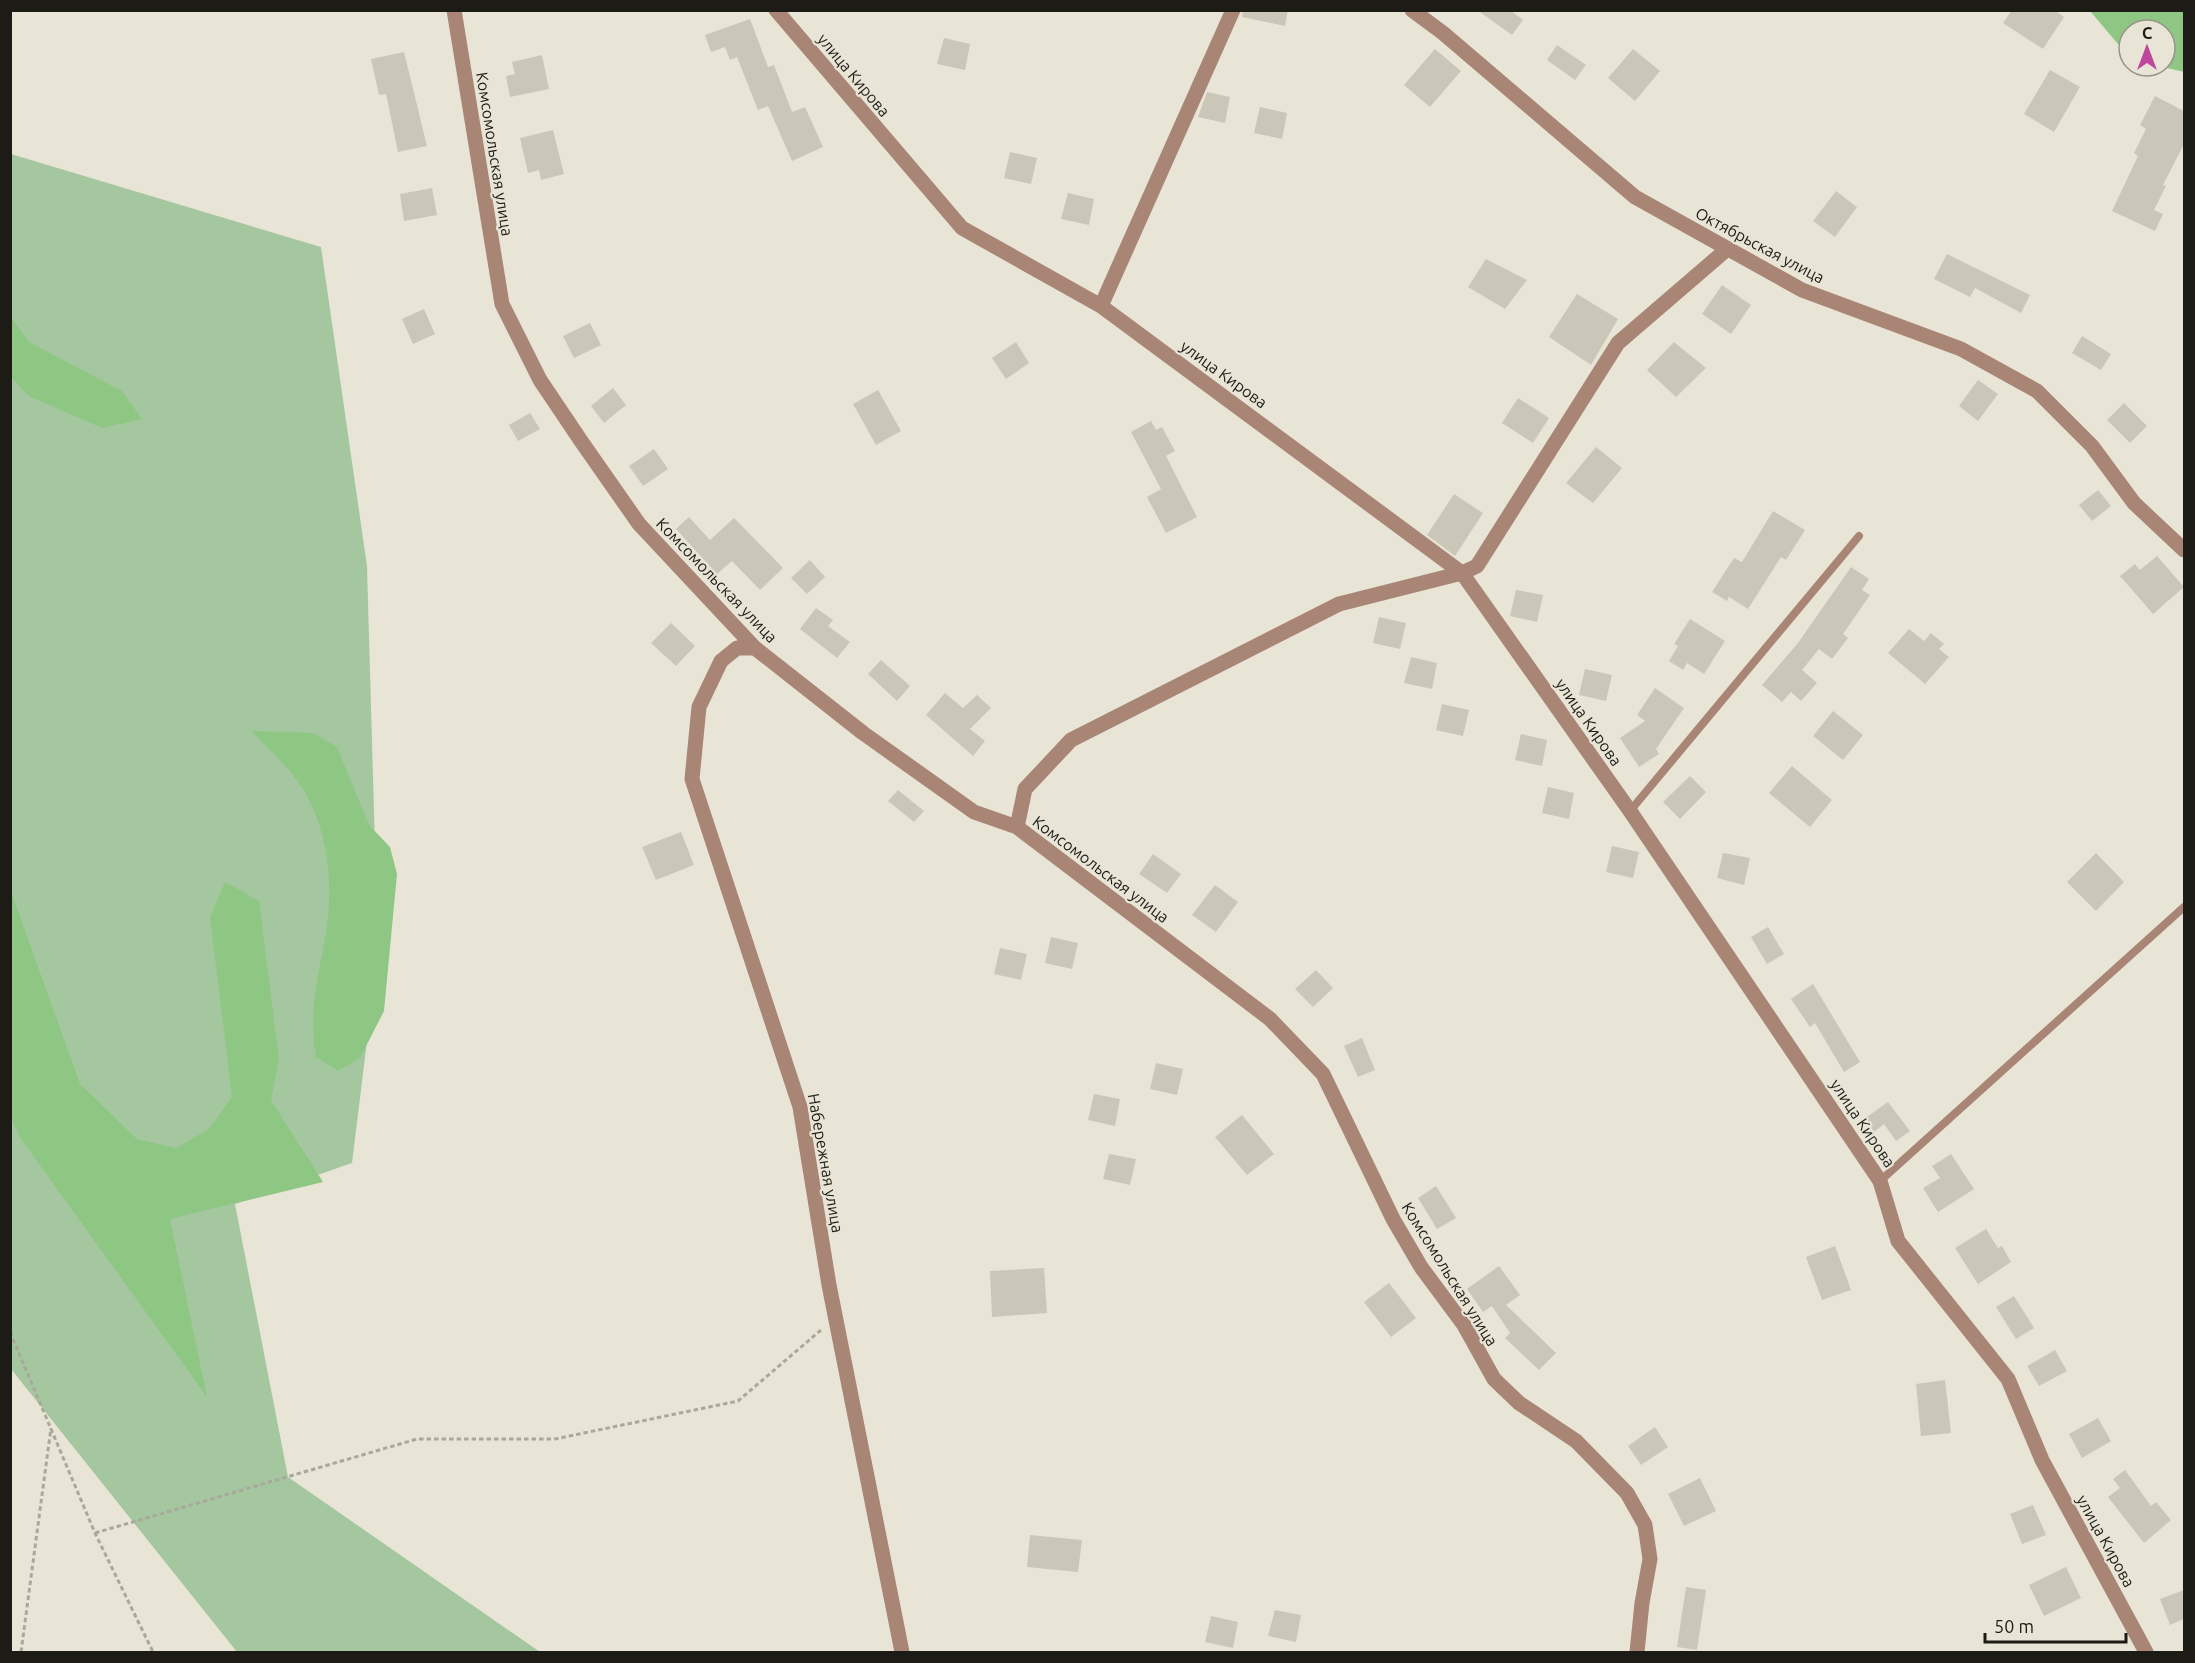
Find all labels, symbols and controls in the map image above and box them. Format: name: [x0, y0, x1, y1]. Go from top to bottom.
north arrow: [2117, 18, 2177, 78]
text: С: [2142, 24, 2152, 42]
street label: улица Кирова: [814, 30, 894, 120]
street label: Комсомольская улица: [473, 71, 517, 237]
street label: Октябрьская улица: [1692, 203, 1828, 287]
street label: улица Кирова: [1177, 337, 1271, 411]
street label: Комсомольская улица: [653, 514, 781, 646]
street label: улица Кирова: [1552, 675, 1626, 769]
street label: Комсомольская улица: [1029, 812, 1173, 926]
street label: улица Кирова: [1827, 1075, 1899, 1171]
street label: Набережная улица: [805, 1092, 847, 1234]
street label: Комсомольская улица: [1398, 1199, 1502, 1349]
street label: улица Кирова: [2073, 1492, 2139, 1590]
scale bar: [1985, 1606, 2126, 1644]
text: 50 m: [1994, 1616, 2034, 1636]

